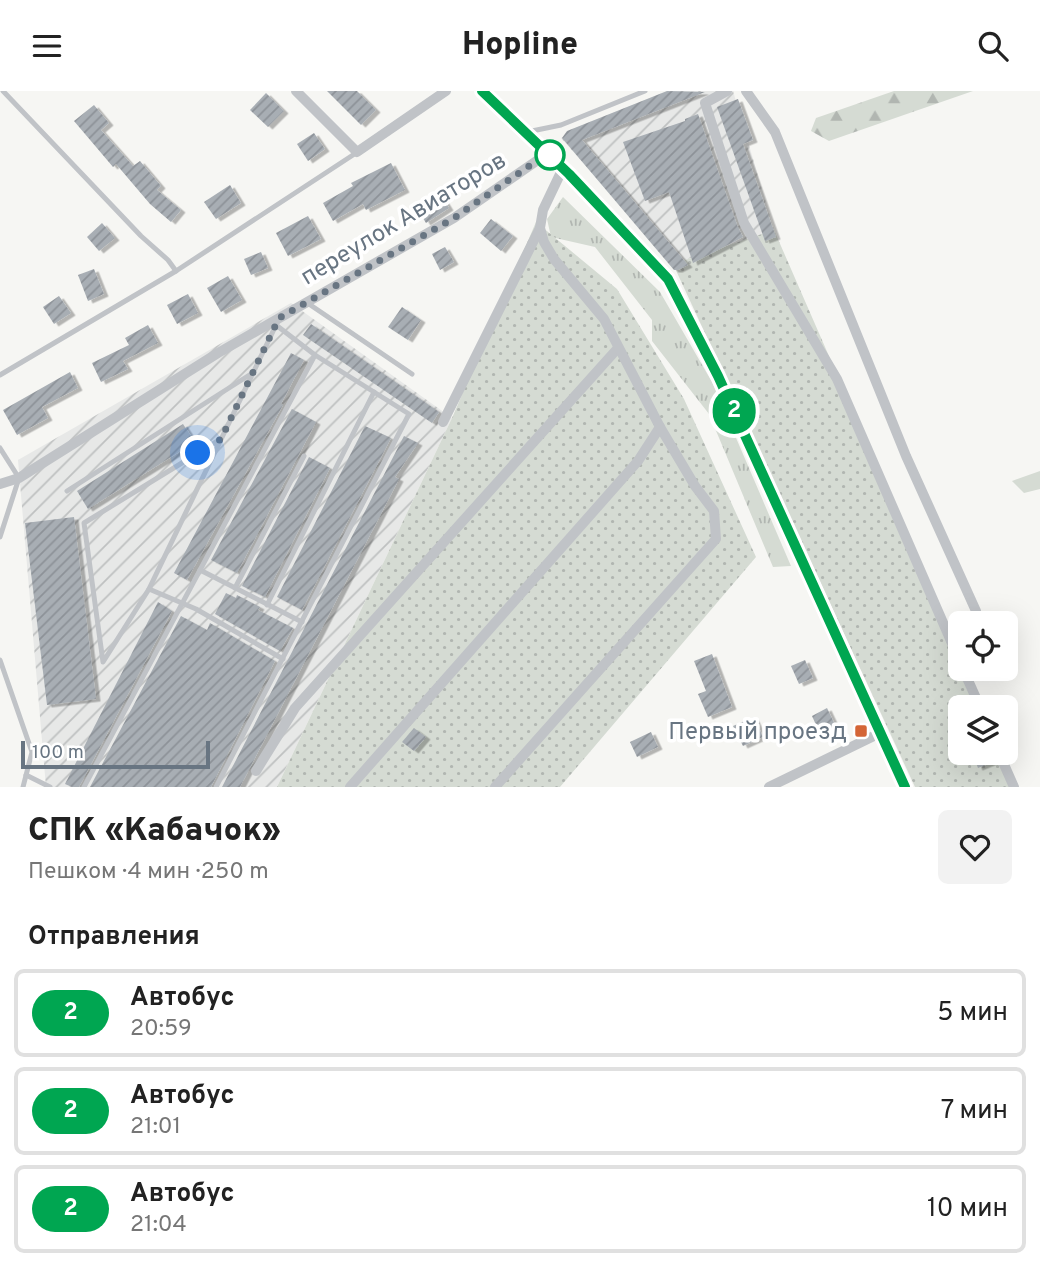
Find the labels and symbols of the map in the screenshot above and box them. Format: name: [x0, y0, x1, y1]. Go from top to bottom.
unlabelled marker: [535, 140, 565, 170]
street label: переулок Авиаторов: [296, 146, 512, 293]
line badge: 2: [711, 388, 757, 434]
your location: [180, 435, 215, 470]
place label: Первый проезд: [668, 718, 847, 748]
marker: Первый проезд: [853, 723, 869, 739]
scale bar: [21, 738, 210, 770]

